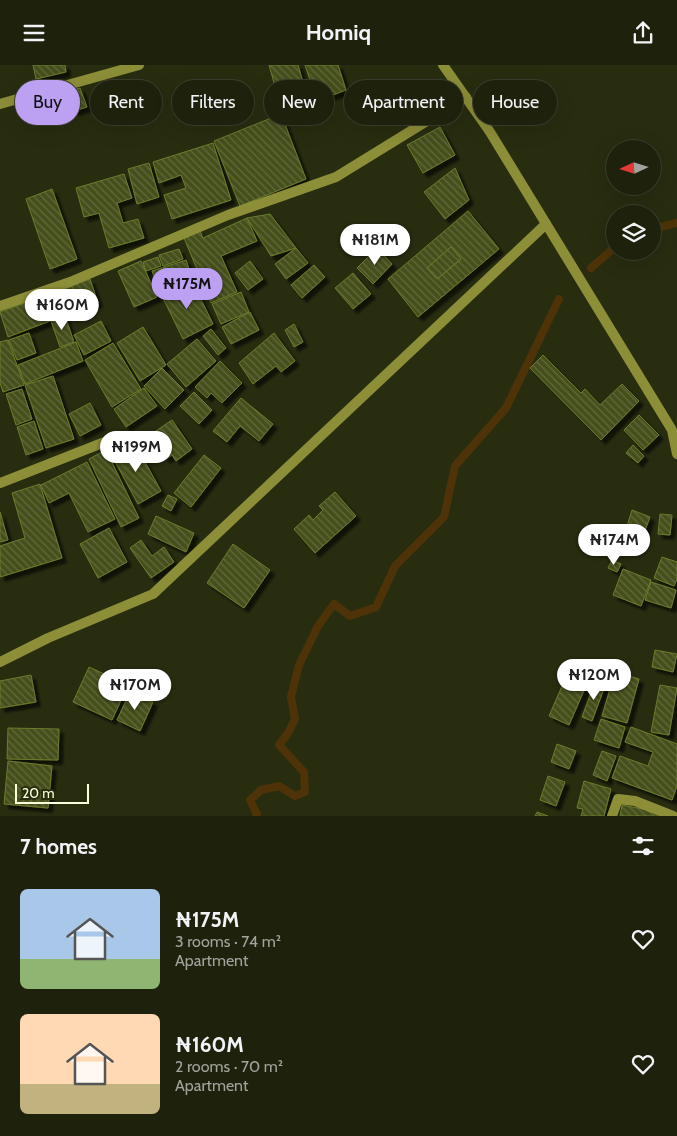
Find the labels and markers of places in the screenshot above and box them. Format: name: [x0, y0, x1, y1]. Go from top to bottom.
pin: ₦181M: [340, 223, 410, 266]
pin: ₦175M: [152, 267, 222, 310]
pin: ₦160M: [27, 289, 97, 331]
pin: ₦199M: [101, 431, 171, 473]
pin: ₦174M: [579, 523, 649, 566]
pin: ₦120M: [559, 659, 629, 701]
pin: ₦170M: [100, 669, 170, 711]

